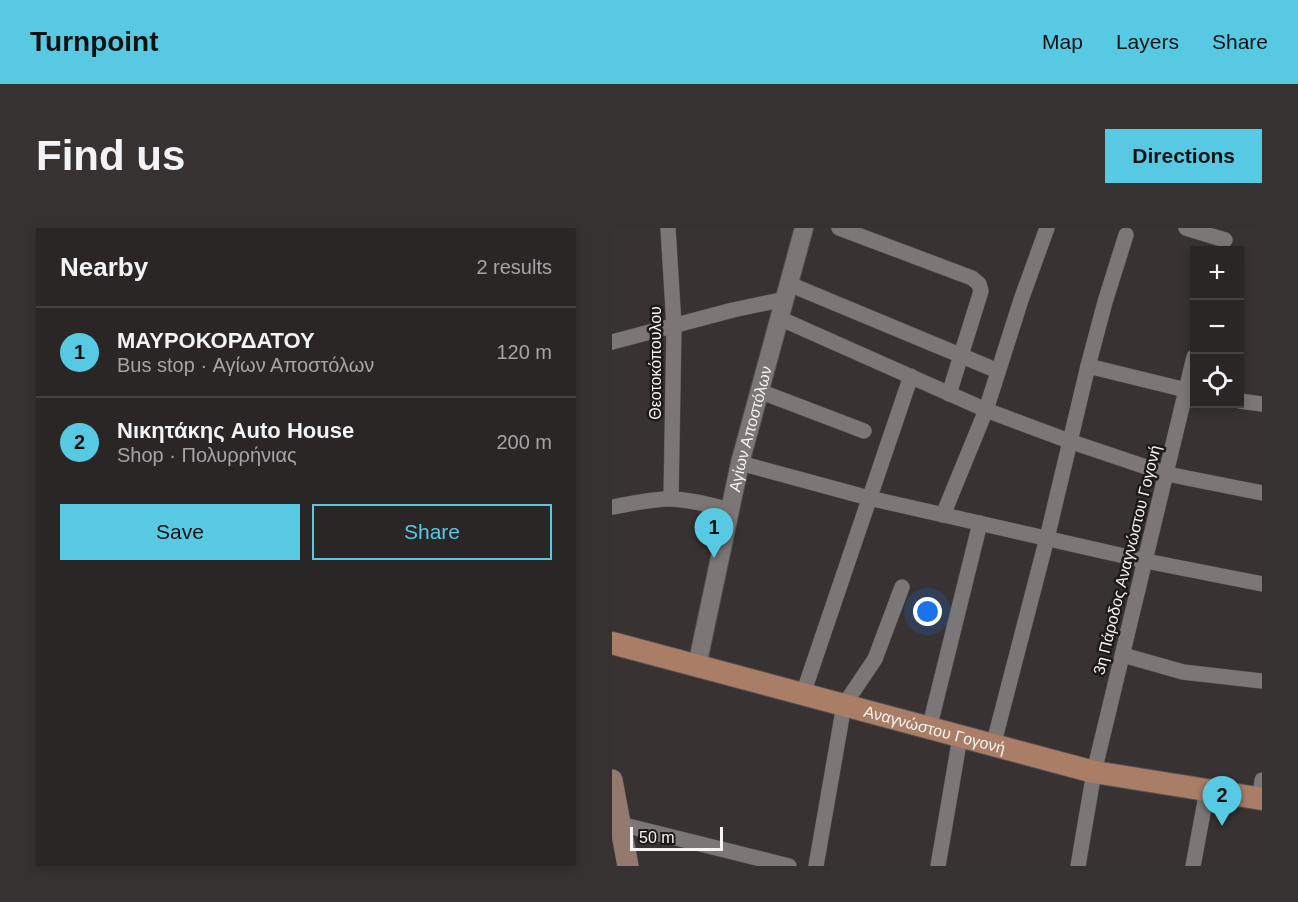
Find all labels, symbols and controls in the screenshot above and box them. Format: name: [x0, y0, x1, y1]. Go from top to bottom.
text: Turnpoint: [30, 26, 159, 57]
text: Map: [1042, 30, 1083, 53]
text: Layers: [1116, 30, 1179, 53]
text: Share: [1212, 30, 1268, 53]
button: Directions: [1105, 129, 1262, 183]
text: Find us: [36, 132, 185, 179]
map controls: [1190, 246, 1244, 408]
button: +: [1190, 246, 1244, 300]
text: Nearby: [60, 252, 148, 282]
text: 2 results: [476, 256, 552, 278]
button: −: [1190, 300, 1244, 354]
street label: Θεοτοκόπουλου: [647, 306, 664, 420]
text: ΜΑΥΡΟΚΟΡΔΑΤΟΥ: [117, 328, 315, 353]
text: 1: [74, 341, 85, 363]
text: 120 m: [496, 341, 552, 363]
text: Bus stop · Αγίων Αποστόλων: [117, 354, 374, 376]
button: locate: [1190, 354, 1244, 408]
street label: Αγίων Αποστόλων: [726, 364, 775, 493]
text: Νικητάκης Auto House: [117, 418, 354, 443]
text: 2: [74, 431, 85, 453]
text: 200 m: [496, 431, 552, 453]
text: Shop · Πολυρρήνιας: [117, 444, 297, 466]
street label: 3η Πάροδος Αναγνώστου Γογονή: [1090, 444, 1164, 676]
button: Save: [60, 504, 300, 560]
button: Share: [312, 504, 552, 560]
pin: 1: [694, 508, 734, 558]
your location: [913, 597, 942, 626]
street label: Αναγνώστου Γογονή: [862, 702, 1007, 756]
pin: 2: [1202, 776, 1242, 826]
scale bar: [630, 824, 723, 852]
text: 50 m: [639, 829, 675, 846]

